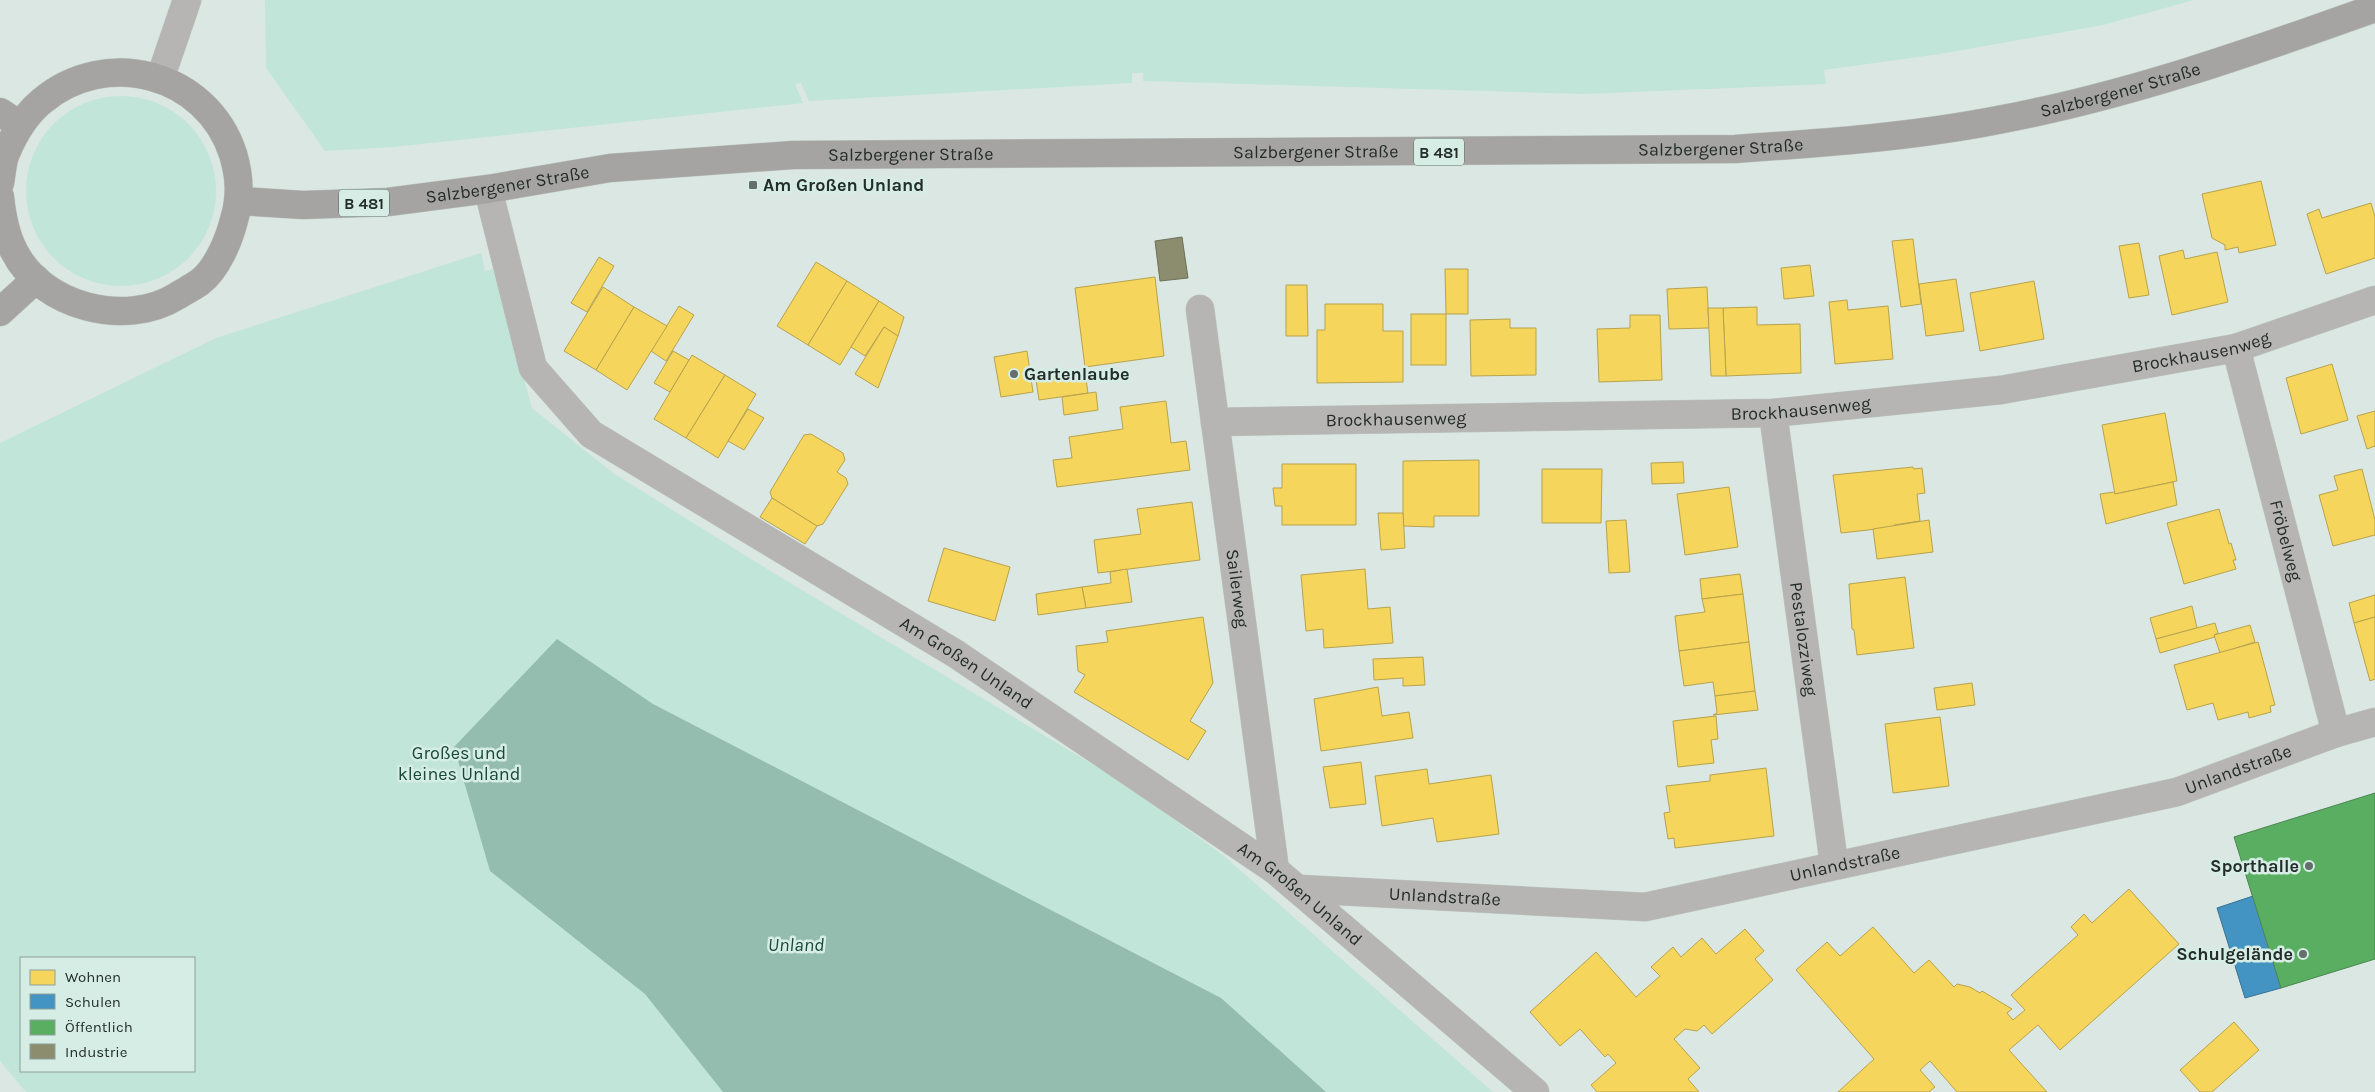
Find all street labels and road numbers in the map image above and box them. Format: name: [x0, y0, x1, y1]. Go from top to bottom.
street label: Salzbergener Straße: [2038, 58, 2203, 122]
street label: Salzbergener Straße: [1638, 133, 1804, 161]
road number: B 481: [1414, 138, 1464, 166]
street label: Salzbergener Straße: [1233, 140, 1398, 163]
street label: Salzbergener Straße: [828, 143, 993, 166]
street label: Salzbergener Straße: [424, 161, 591, 208]
road number: B 481: [339, 190, 389, 217]
street label: Brockhausenweg: [2130, 326, 2273, 377]
street label: Brockhausenweg: [1730, 392, 1872, 425]
street label: Brockhausenweg: [1325, 407, 1467, 431]
street label: Fröbelweg: [2265, 498, 2307, 584]
street label: Sailerweg: [1221, 548, 1254, 629]
street label: Pestalozziweg: [1785, 580, 1822, 698]
street label: Am Großen Unland: [896, 612, 1037, 714]
street label: Unlandstraße: [2182, 739, 2295, 799]
street label: Am Großen Unland: [1233, 837, 1367, 951]
street label: Unlandstraße: [1788, 841, 1902, 886]
street label: Unlandstraße: [1388, 883, 1501, 910]

